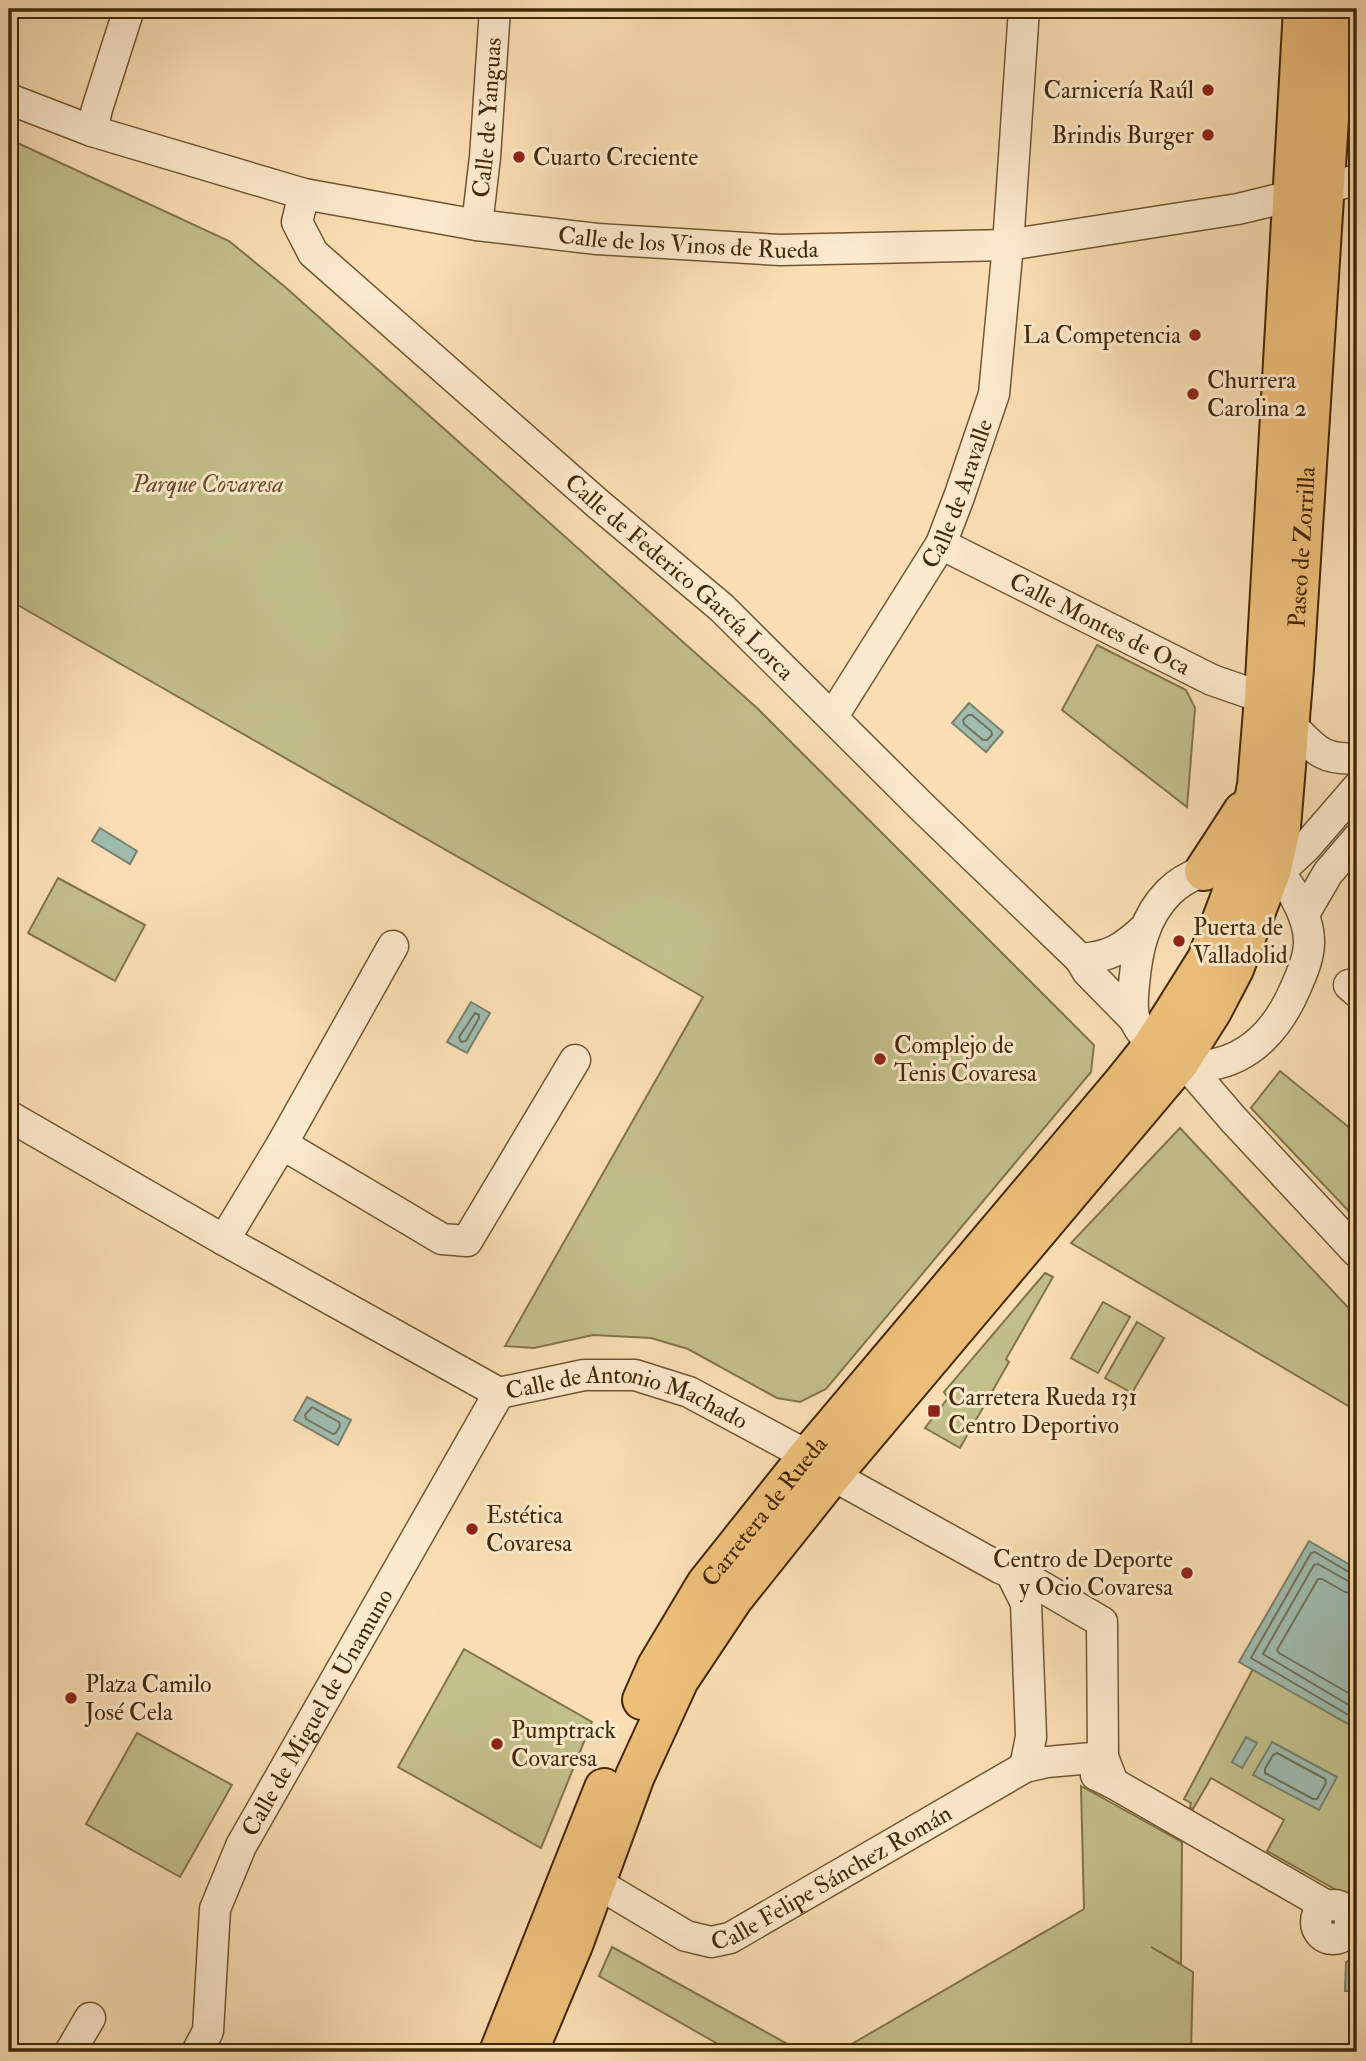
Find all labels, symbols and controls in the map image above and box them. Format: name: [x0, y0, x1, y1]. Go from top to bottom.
street label: Calle de Yanguas: [465, 36, 509, 199]
place label: Carnicería Raúl: [1043, 75, 1194, 106]
marker: Carnicería Raúl: [1200, 82, 1216, 98]
place label: Brindis Burger: [1052, 120, 1194, 151]
marker: Brindis Burger: [1200, 127, 1216, 143]
place label: Cuarto Creciente: [533, 142, 698, 173]
marker: Cuarto Creciente: [511, 149, 527, 165]
street label: Calle de los Vinos de Rueda: [556, 220, 820, 266]
place label: La Competencia: [1023, 320, 1182, 351]
marker: La Competencia: [1187, 327, 1203, 343]
place label: Churrera Carolina 2: [1207, 365, 1307, 424]
marker: Churrera Carolina 2: [1185, 386, 1201, 402]
street label: Calle de Aravalle: [915, 415, 1000, 574]
street label: Paseo de Zorrilla: [1282, 465, 1323, 629]
street label: Calle de Federico García Lorca: [558, 467, 801, 688]
park label: Parque Covaresa: [131, 469, 284, 500]
street label: Calle Montes de Oca: [1004, 566, 1196, 683]
place label: Puerta de Valladolid: [1193, 912, 1288, 971]
marker: Puerta de Valladolid: [1171, 933, 1187, 949]
place label: Complejo de Tenis Covaresa: [894, 1030, 1038, 1089]
marker: Complejo de Tenis Covaresa: [872, 1051, 888, 1067]
street label: Calle de Antonio Machado: [503, 1360, 753, 1437]
place label: Carretera Rueda 131 Centro Deportivo: [948, 1382, 1137, 1441]
marker: Carretera Rueda 131 Centro Deportivo: [926, 1403, 942, 1419]
street label: Carretera de Rueda: [695, 1429, 835, 1593]
place label: Estética Covaresa: [486, 1500, 573, 1559]
marker: Estética Covaresa: [464, 1521, 480, 1537]
place label: Centro de Deporte y Ocio Covaresa: [993, 1544, 1174, 1603]
marker: Centro de Deporte y Ocio Covaresa: [1179, 1565, 1195, 1581]
street label: Calle de Miguel de Unamuno: [235, 1583, 400, 1842]
place label: Plaza Camilo José Cela: [84, 1669, 212, 1728]
marker: Plaza Camilo José Cela: [63, 1690, 79, 1706]
place label: Pumptrack Covaresa: [511, 1715, 616, 1774]
marker: Pumptrack Covaresa: [489, 1736, 505, 1752]
street label: Calle Felipe Sánchez Román: [708, 1798, 958, 1958]

